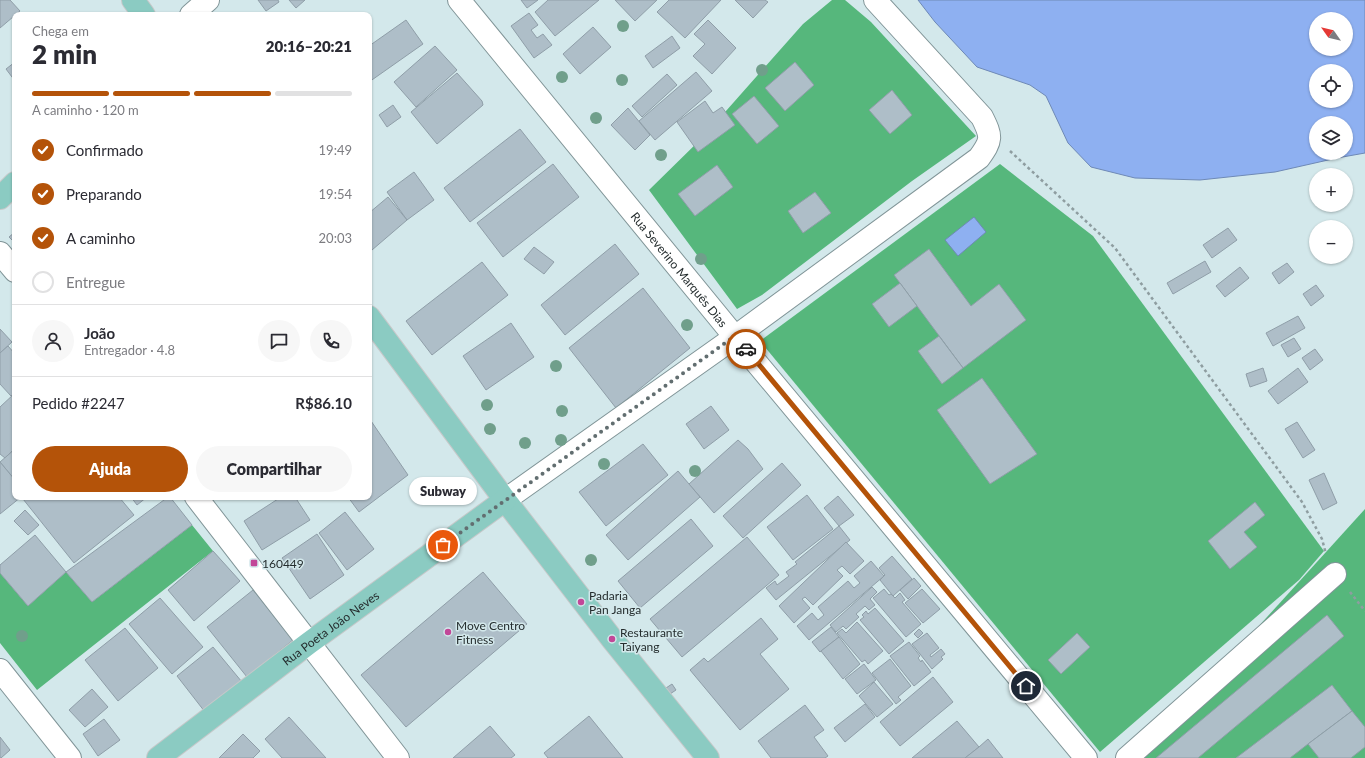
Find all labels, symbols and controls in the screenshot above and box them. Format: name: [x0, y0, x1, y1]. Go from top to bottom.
north arrow: [1309, 12, 1353, 56]
map controls: [1309, 12, 1353, 264]
text: Chega em: [32, 23, 89, 39]
text: 20:16–20:21: [266, 37, 352, 55]
text: 2 min: [32, 38, 97, 70]
button: locate: [1309, 64, 1353, 108]
text: A caminho · 120 m: [32, 102, 139, 118]
button: layers: [1309, 116, 1353, 160]
icon: check: [32, 139, 54, 161]
text: Confirmado: [66, 141, 143, 159]
text: 19:49: [319, 142, 352, 158]
button: +: [1309, 168, 1353, 212]
icon: check: [32, 183, 54, 205]
text: Preparando: [66, 185, 142, 203]
text: 19:54: [319, 186, 352, 202]
street label: Rua Severino Marquês Dias: [628, 209, 731, 330]
button: −: [1309, 220, 1353, 264]
icon: check: [32, 227, 54, 249]
text: A caminho: [66, 229, 135, 247]
text: 20:03: [319, 230, 352, 246]
text: Entregue: [66, 273, 125, 291]
button: person: [32, 320, 74, 362]
button: chat: [258, 320, 300, 362]
button: phone: [310, 320, 352, 362]
text: João: [84, 324, 115, 342]
courier: [726, 329, 766, 369]
icon: car: [735, 338, 757, 360]
text: Entregador · 4.8: [84, 342, 175, 358]
text: Pedido #2247: [32, 394, 125, 412]
text: R$86.10: [295, 394, 352, 412]
button: Ajuda: [32, 446, 188, 492]
button: Compartilhar: [196, 446, 352, 492]
callout: Subway: [409, 477, 477, 505]
text: Subway: [420, 483, 466, 499]
pin: [426, 528, 460, 562]
icon: bag: [432, 534, 454, 556]
place label: 160449: [262, 556, 304, 571]
marker: 160449: [249, 558, 259, 568]
street label: Rua Poeta João Neves: [279, 587, 382, 668]
place label: Padaria Pan Janga: [589, 588, 641, 617]
marker: Padaria Pan Janga: [576, 597, 586, 607]
place label: Move Centro Fitness: [456, 618, 525, 647]
place label: Restaurante Taiyang: [620, 625, 683, 654]
marker: Move Centro Fitness: [443, 627, 453, 637]
marker: Restaurante Taiyang: [607, 634, 617, 644]
pin: [1009, 669, 1043, 703]
icon: home: [1015, 675, 1037, 697]

